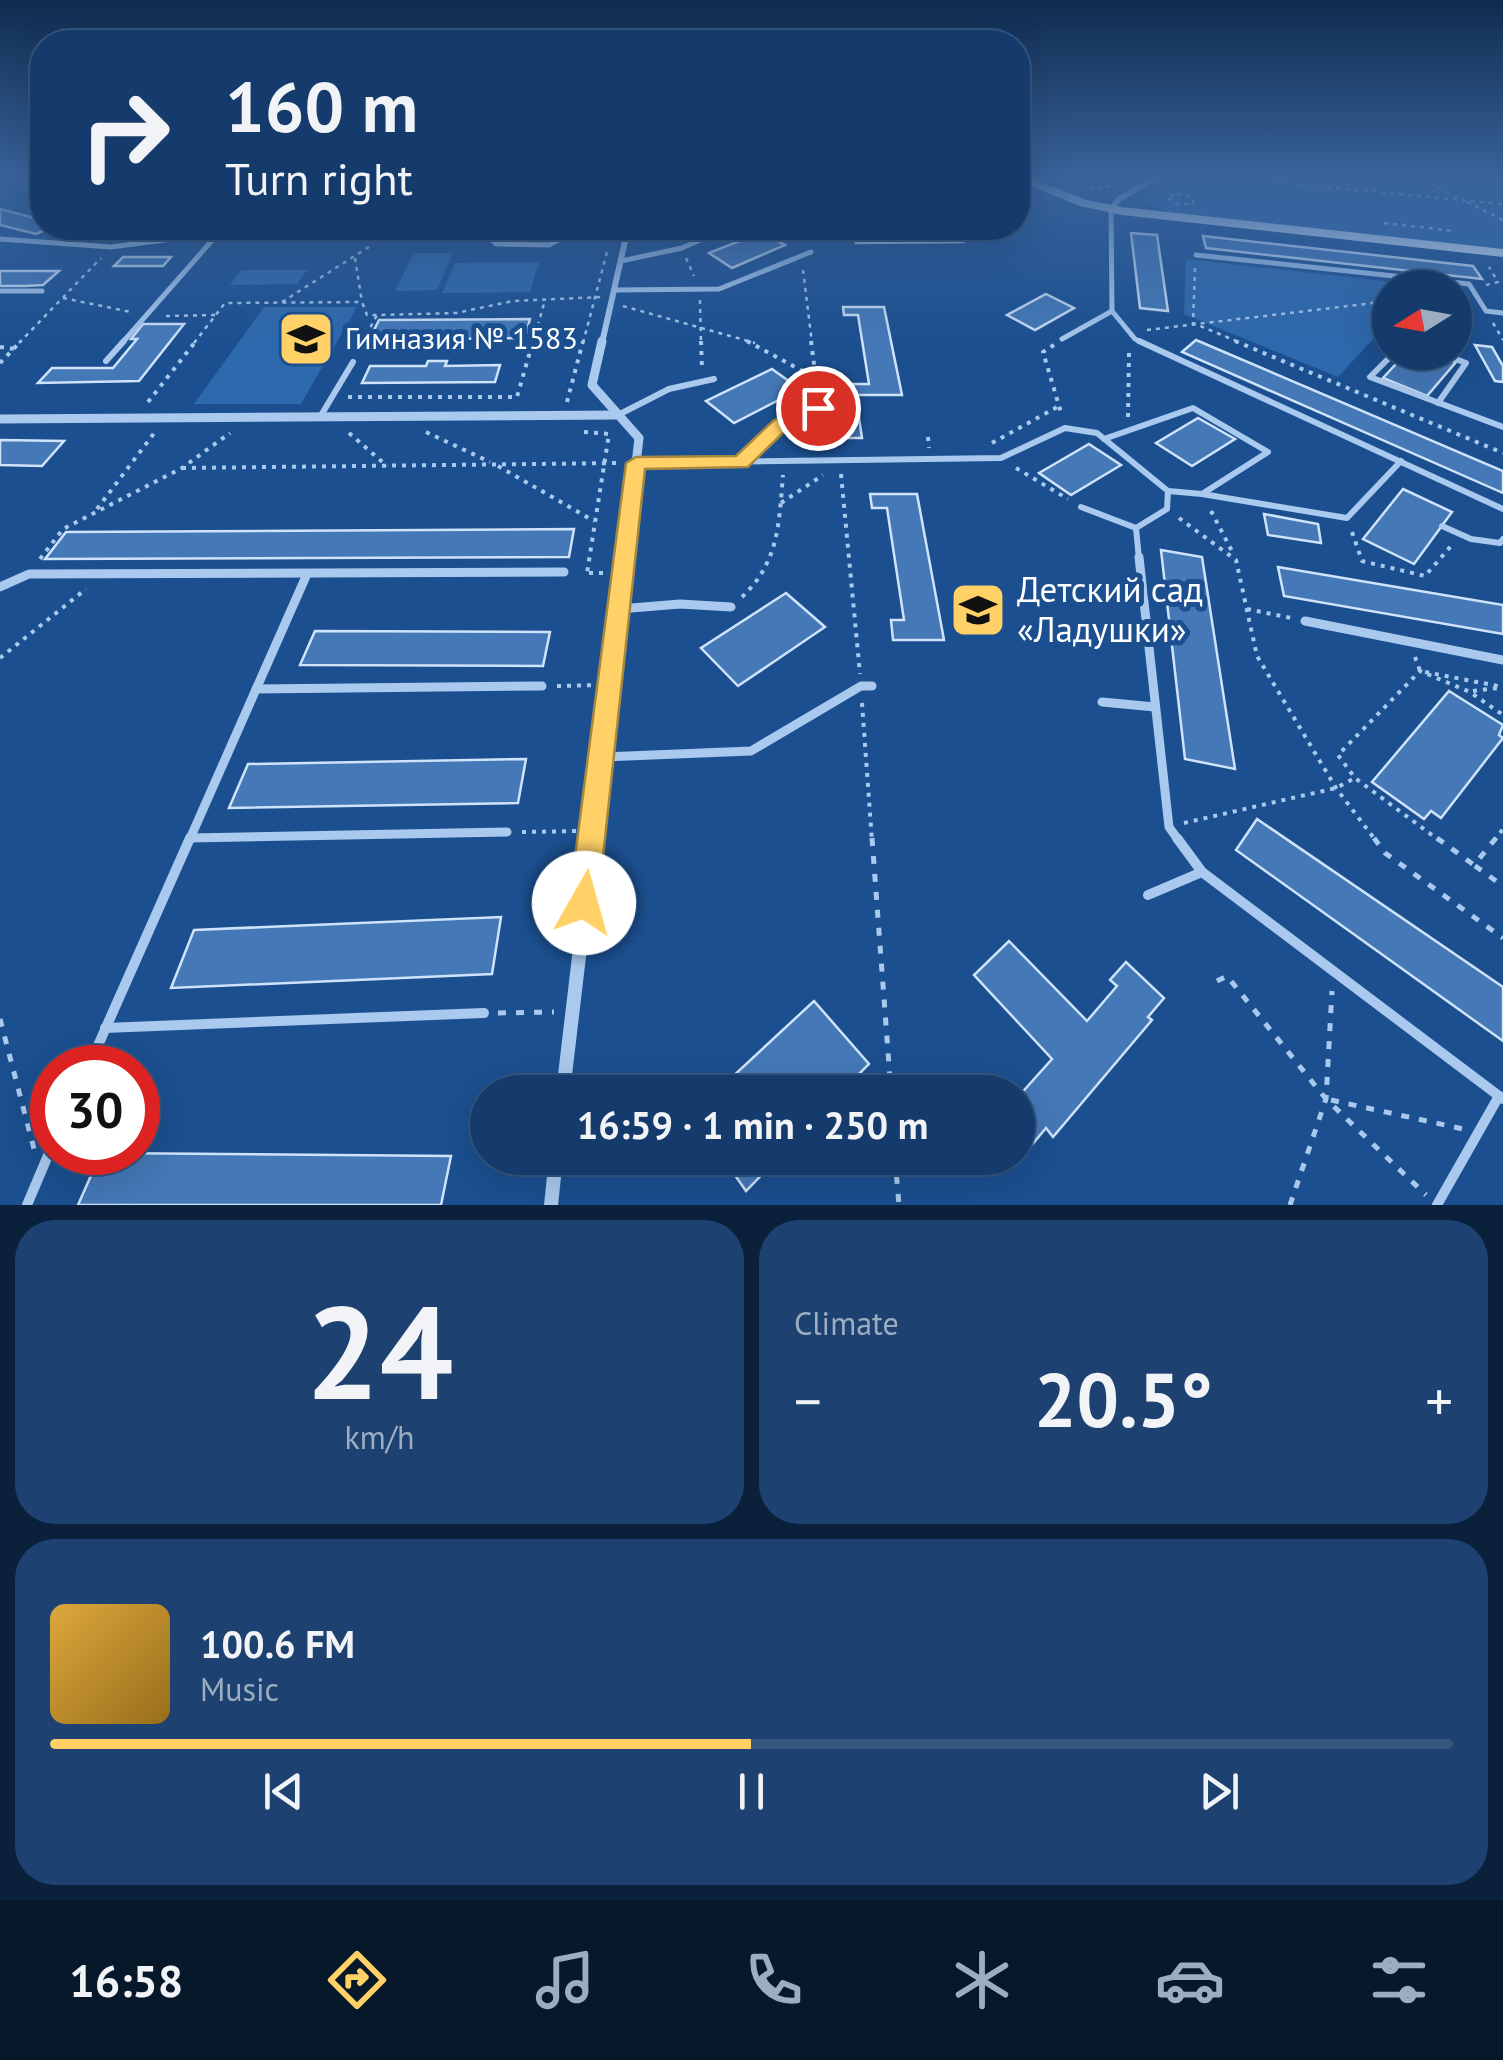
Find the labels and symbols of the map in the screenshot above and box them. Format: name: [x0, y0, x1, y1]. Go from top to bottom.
north arrow: [1372, 270, 1472, 370]
school or university icon: Гимназия № 1583: [276, 309, 336, 369]
place label: Гимназия № 1583: [345, 318, 578, 357]
pin: [776, 366, 861, 451]
place label: Детский сад «Ладушки»: [1017, 566, 1203, 652]
school or university icon: Детский сад «Ладушки»: [948, 580, 1008, 640]
position arrow: [532, 851, 636, 955]
speed limit sign: 30: [30, 1045, 160, 1175]

